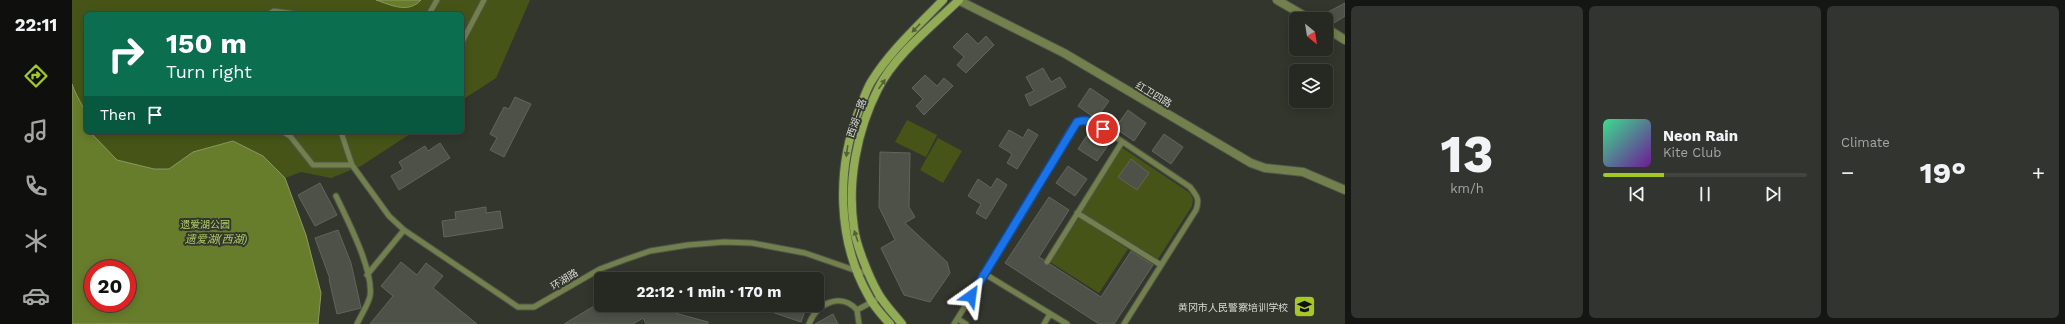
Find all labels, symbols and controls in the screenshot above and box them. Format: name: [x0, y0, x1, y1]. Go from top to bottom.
north arrow: [1289, 12, 1333, 56]
map controls: [1289, 12, 1333, 108]
text: 22:11: [15, 14, 57, 35]
one-way arrow: [911, 23, 921, 33]
text: 150 m: [166, 27, 247, 60]
icon: right: [100, 28, 152, 80]
text: Turn right: [166, 61, 252, 82]
icon: directions: [22, 62, 50, 90]
button: layers: [1289, 64, 1333, 108]
one-way arrow: [878, 78, 886, 89]
street label: 红卫四路: [1134, 79, 1174, 109]
street label: 西湖一路: [845, 97, 868, 139]
icon: arrive: [144, 104, 166, 126]
text: Then: [100, 106, 136, 124]
pin: [1086, 112, 1120, 146]
icon: music: [22, 117, 50, 145]
icon: arrive: [1092, 118, 1114, 140]
text: 13: [1440, 124, 1494, 185]
text: Neon Rain: [1663, 127, 1738, 145]
text: Climate: [1841, 135, 1890, 150]
one-way arrow: [844, 145, 850, 157]
text: Kite Club: [1663, 145, 1721, 160]
text: 19°: [1920, 155, 1966, 190]
text: −: [1841, 160, 1854, 185]
text: +: [2032, 160, 2045, 185]
icon: phone: [22, 172, 50, 200]
text: km/h: [1450, 181, 1484, 196]
icon: previous: [1626, 183, 1648, 205]
icon: pause: [1694, 183, 1716, 205]
icon: next: [1762, 183, 1784, 205]
park label: 遗爱湖公园: [180, 219, 230, 230]
icon: climate: [22, 227, 50, 255]
one-way arrow: [853, 230, 859, 242]
water label: 遗爱湖(西湖): [185, 233, 247, 246]
speed limit sign: 20: [84, 260, 136, 312]
street label: 环湖路: [549, 267, 580, 292]
position arrow: [950, 275, 992, 317]
icon: car: [22, 282, 50, 310]
text: 22:12 · 1 min · 170 m: [637, 283, 781, 301]
school or university icon: 黄冈市人民警察培训学校: [1291, 294, 1317, 320]
place label: 黄冈市人民警察培训学校: [1178, 302, 1288, 313]

